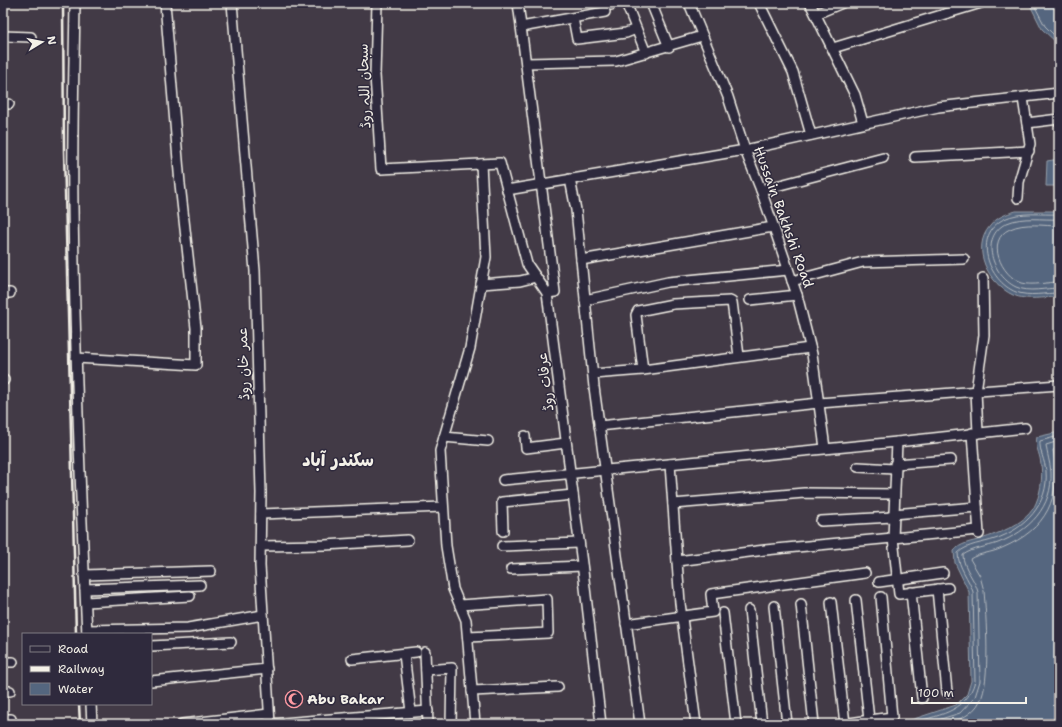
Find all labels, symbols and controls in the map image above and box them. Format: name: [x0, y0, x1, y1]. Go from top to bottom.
north arrow: [22, 22, 62, 62]
text: N: [43, 35, 60, 46]
street label: سبحان اللہ روڈ: [354, 43, 374, 129]
street label: Hussain Bakhshi Road: [750, 144, 818, 290]
street label: عمر خان روڈ: [233, 327, 253, 401]
street label: عرفات روڈ: [532, 352, 558, 412]
district label: سکندر آباد: [302, 448, 374, 472]
legend: [22, 633, 152, 705]
text: Road: [58, 641, 89, 657]
text: Railway: [58, 661, 105, 677]
scale bar: [912, 679, 1026, 705]
text: Water: [58, 681, 94, 697]
text: 100 m: [918, 685, 954, 701]
mosque icon: Abu Bakar: [284, 689, 304, 709]
place label: Abu Bakar: [307, 690, 385, 708]

